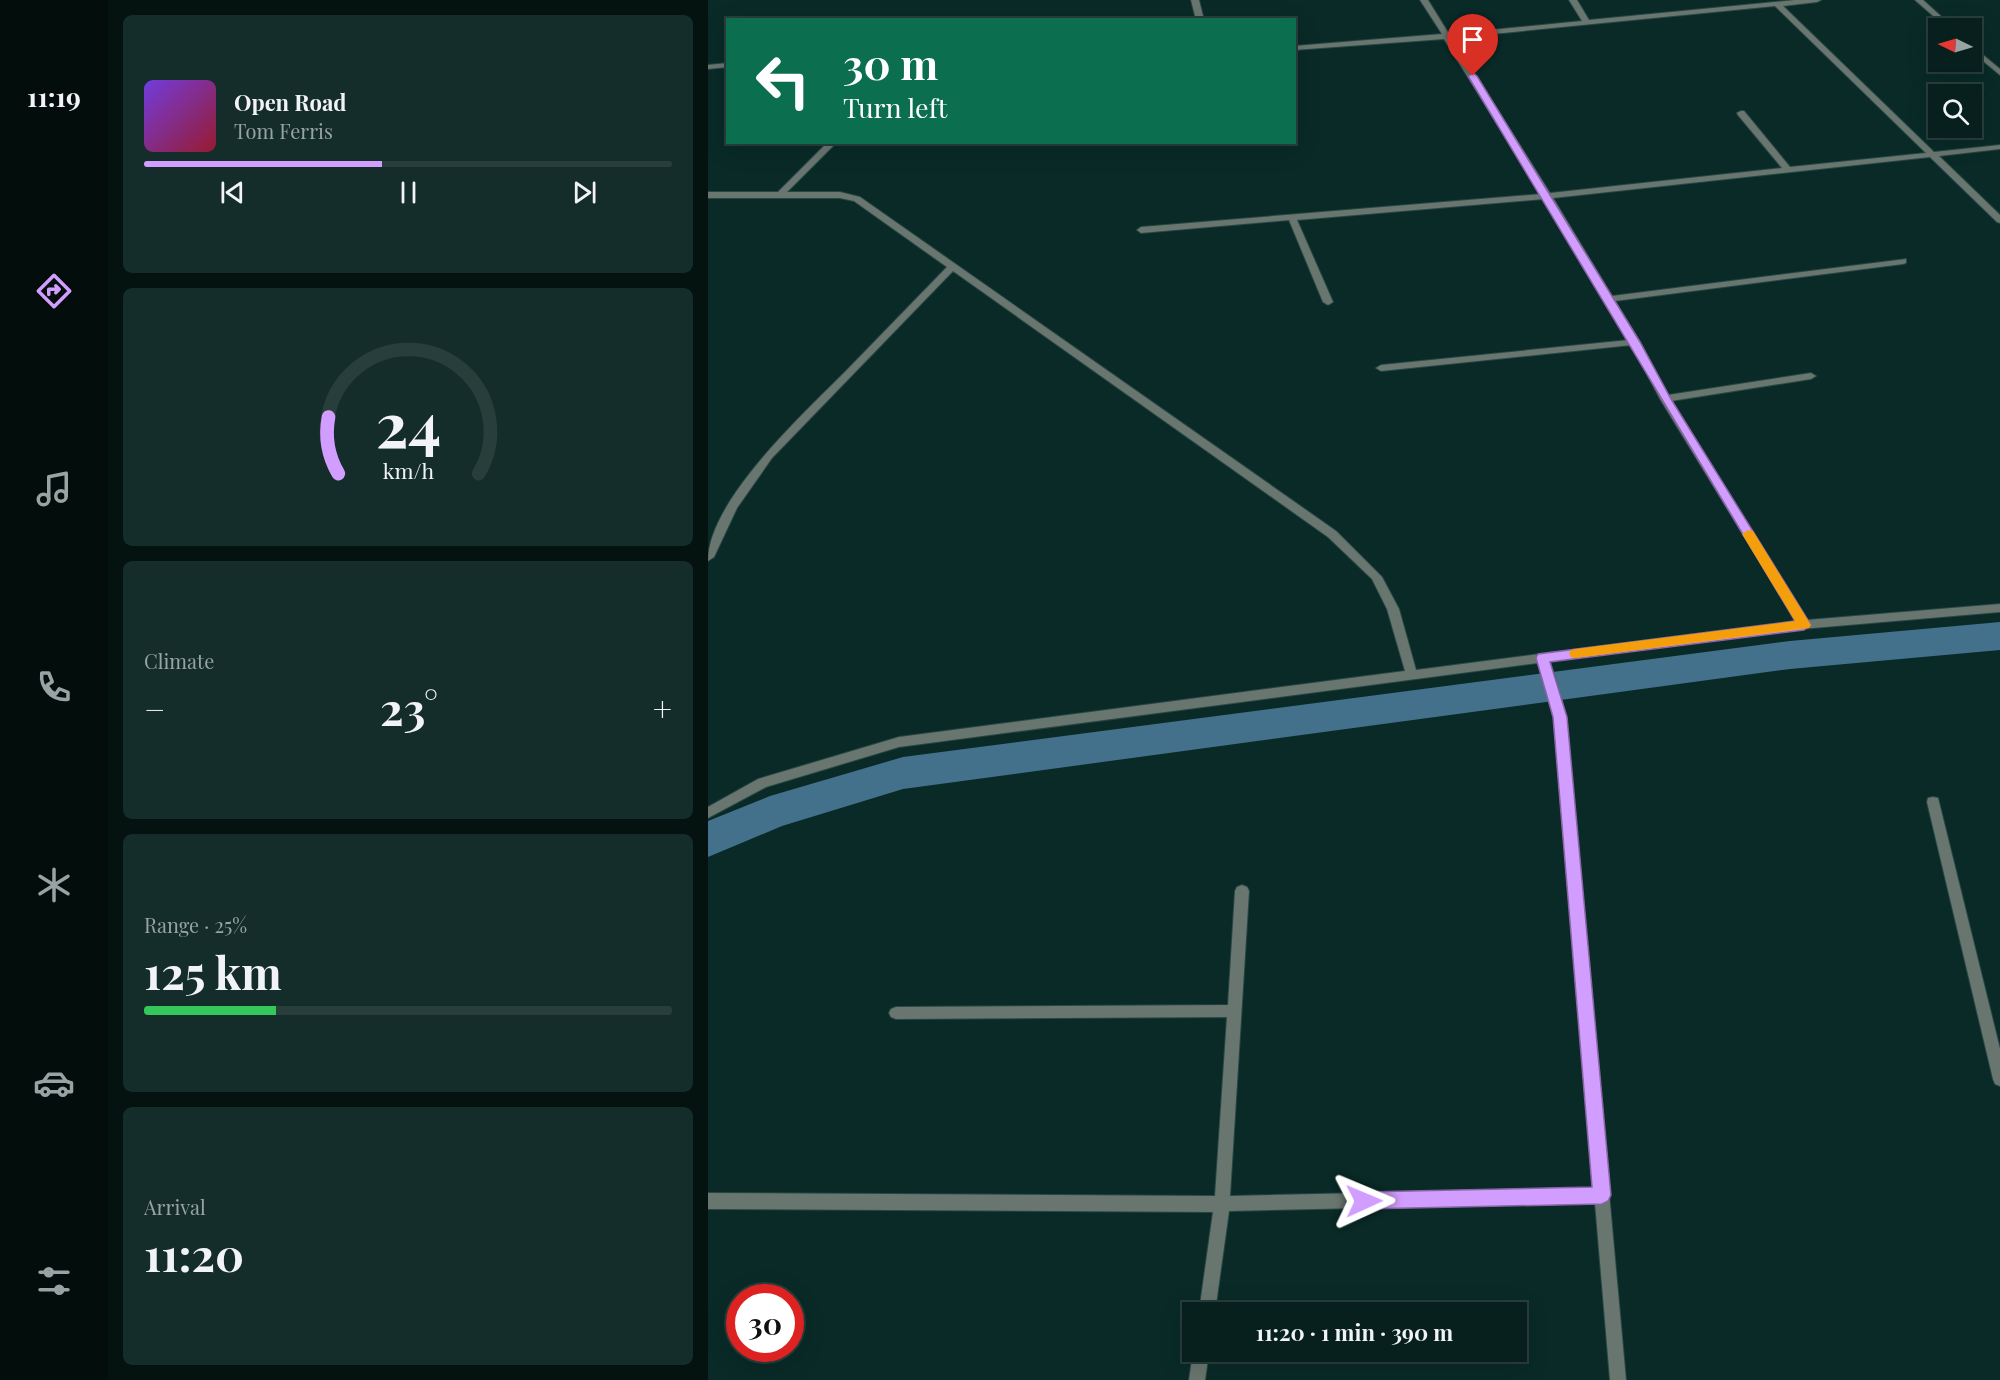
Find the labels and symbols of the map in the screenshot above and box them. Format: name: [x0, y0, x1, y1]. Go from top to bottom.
pin: [1447, 14, 1498, 76]
north arrow: [1928, 18, 1982, 72]
position arrow: [1332, 1169, 1396, 1233]
speed limit sign: 30: [726, 1284, 804, 1362]

